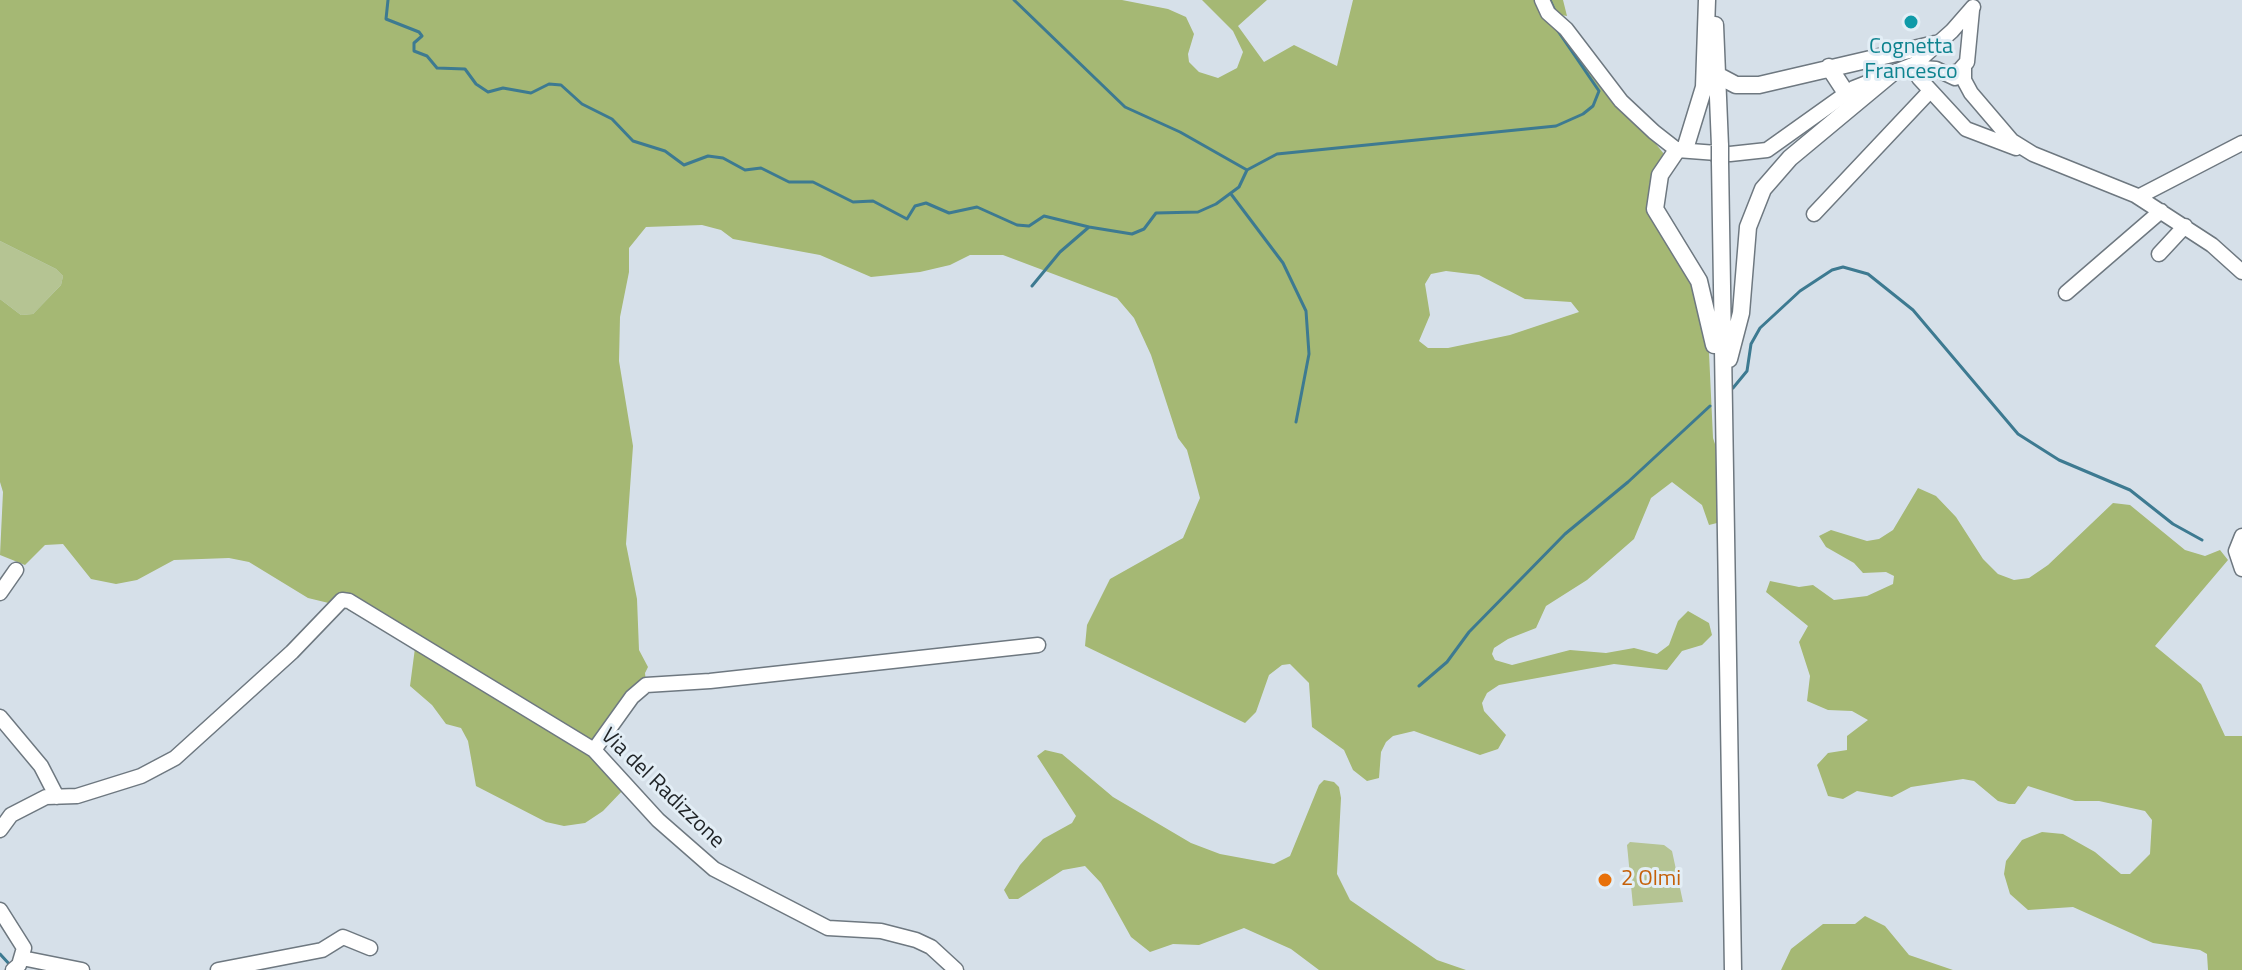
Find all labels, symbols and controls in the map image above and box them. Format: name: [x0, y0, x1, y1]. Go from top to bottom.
marker: Cognetta Francesco: [1902, 13, 1920, 31]
place label: Cognetta Francesco: [1864, 35, 1958, 86]
street label: Via del Radizzone: [595, 723, 729, 855]
place label: 2 Olmi: [1621, 867, 1681, 893]
marker: 2 Olmi: [1596, 871, 1614, 889]

